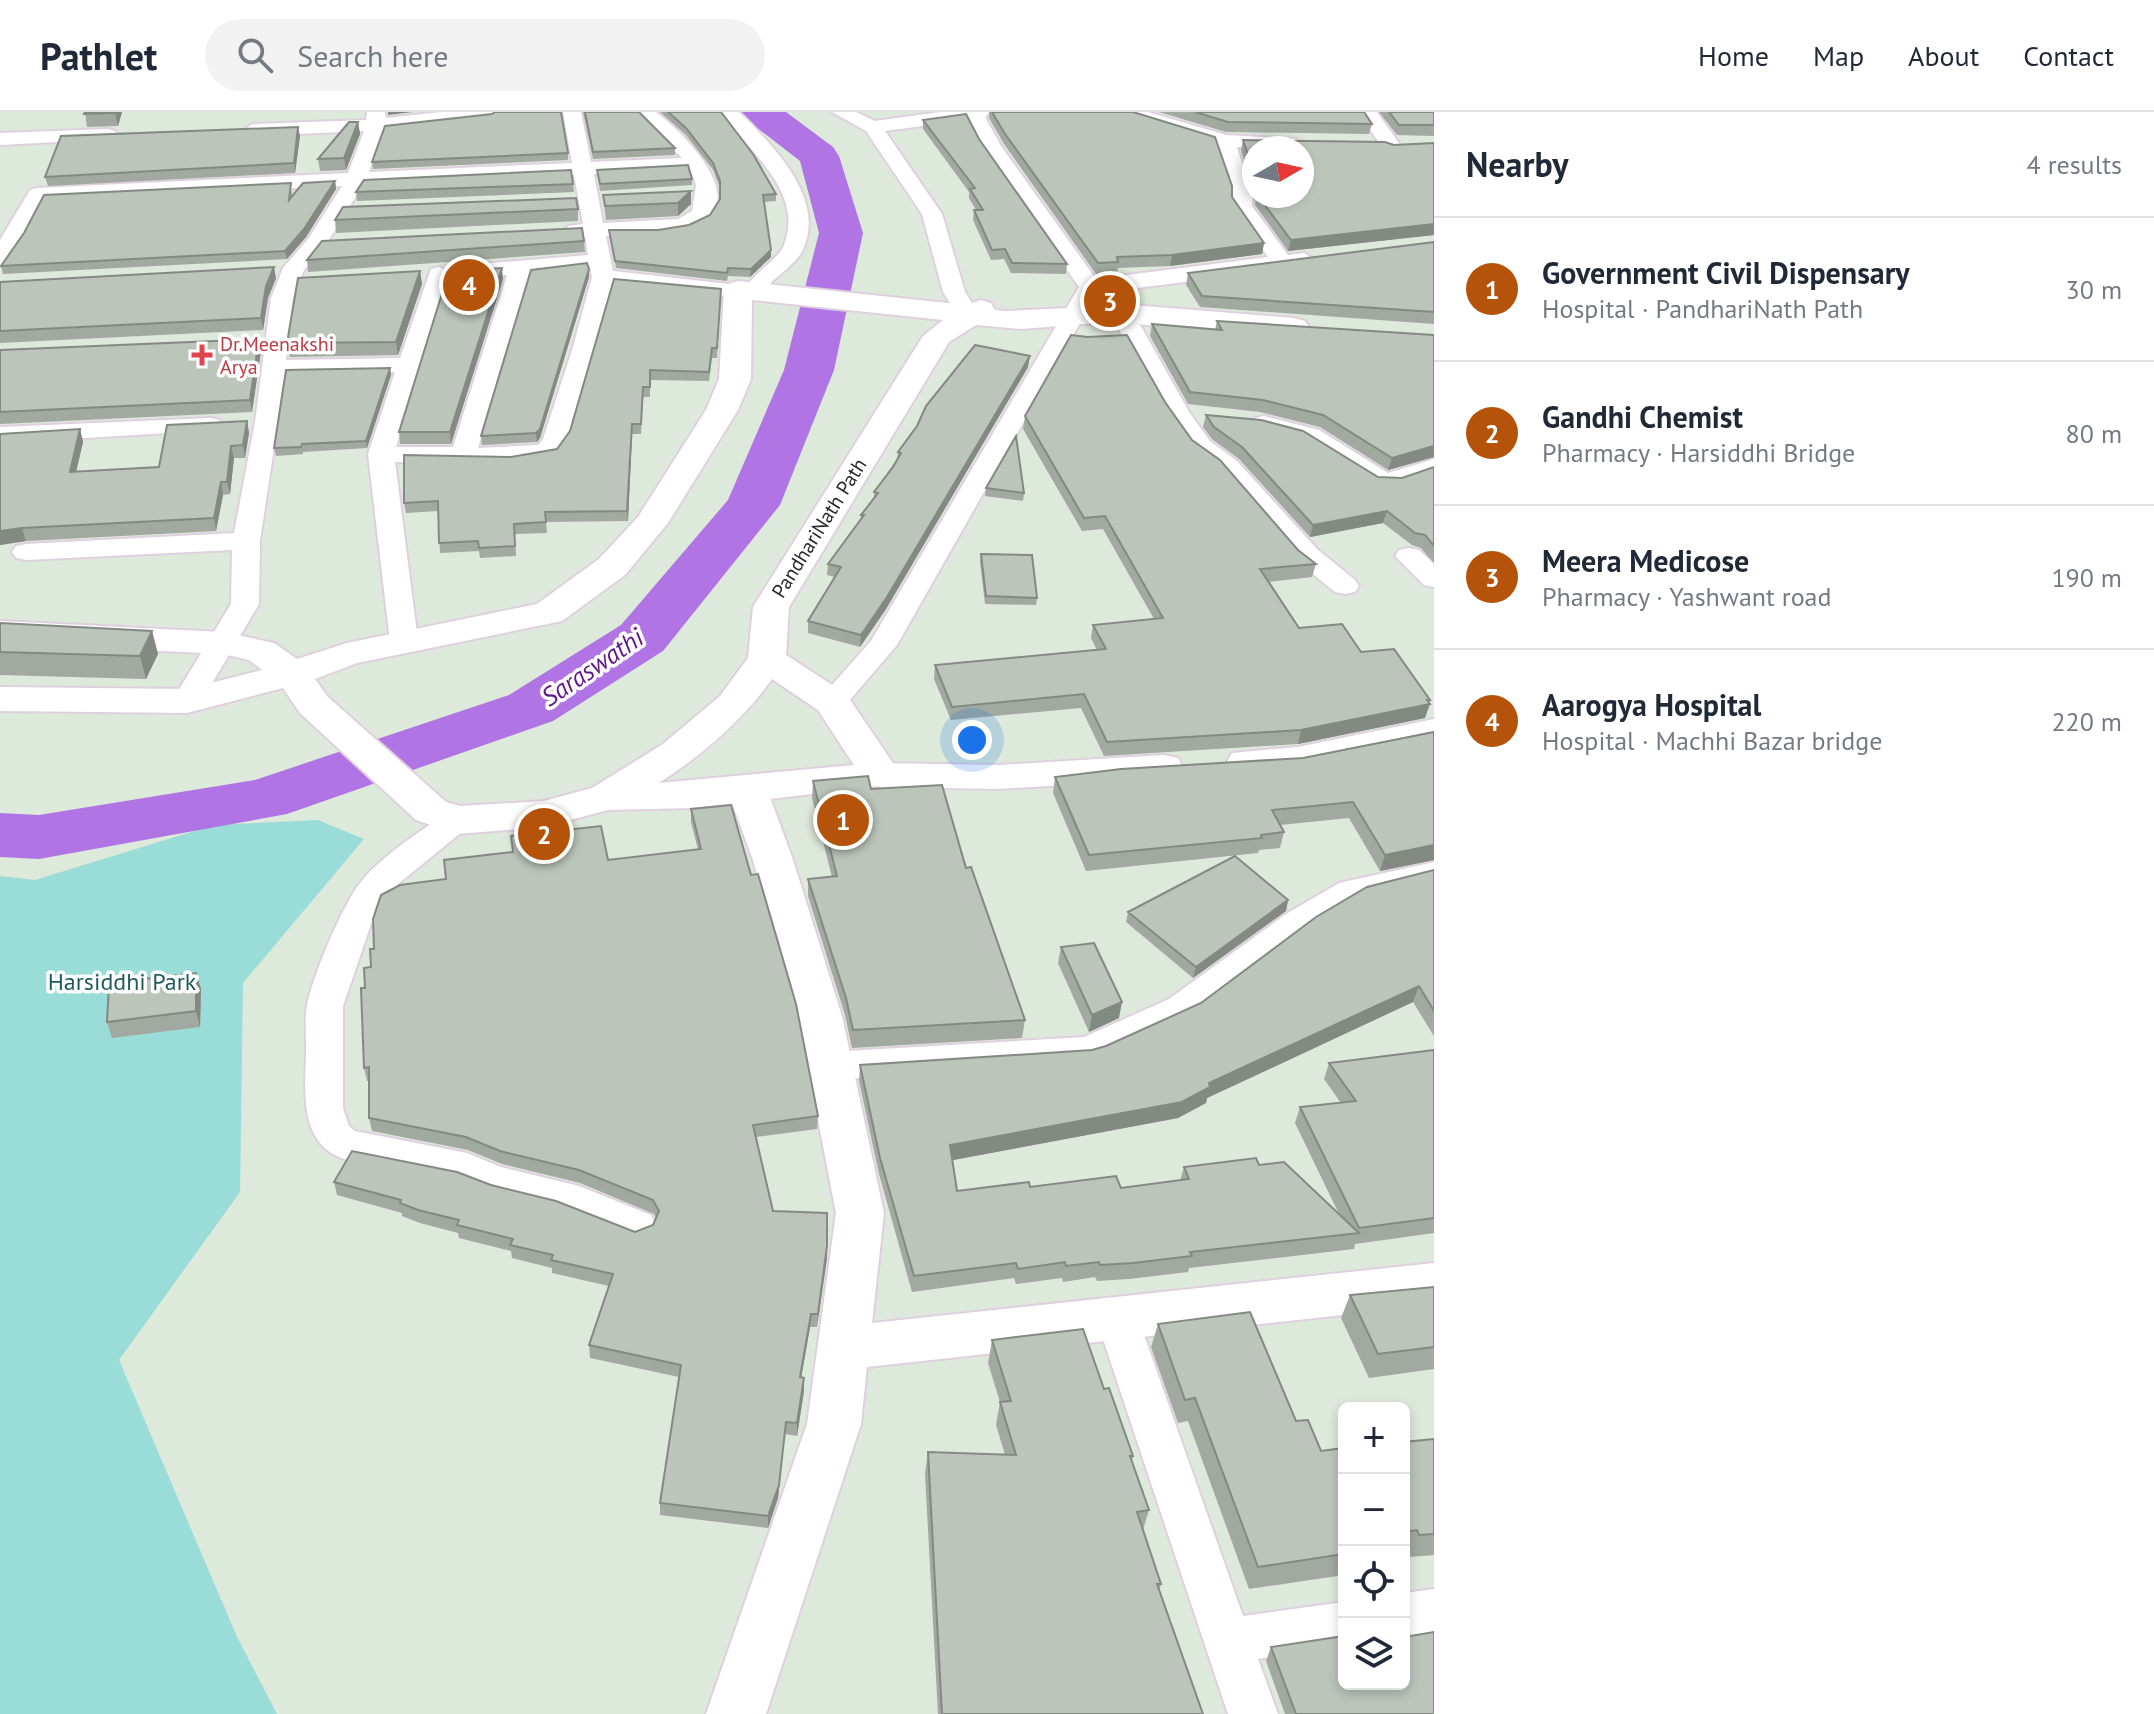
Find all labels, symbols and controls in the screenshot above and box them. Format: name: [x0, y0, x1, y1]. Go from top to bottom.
search box: [205, 19, 765, 91]
text: Pathlet: [40, 31, 157, 80]
icon: search: [233, 33, 277, 77]
text: Search here: [297, 36, 449, 75]
text: Home: [1698, 37, 1769, 74]
text: Map: [1813, 37, 1864, 74]
text: About: [1908, 37, 1979, 74]
text: Contact: [2023, 37, 2114, 74]
north arrow: [1242, 136, 1314, 208]
text: Nearby: [1466, 142, 1568, 186]
text: 4 results: [2027, 148, 2122, 181]
text: Government Civil Dispensary: [1542, 253, 1910, 292]
pin: 4: [443, 255, 495, 315]
pin: 3: [1084, 271, 1136, 331]
text: 1: [1485, 273, 1499, 306]
text: 30 m: [2066, 273, 2122, 306]
text: Hospital · PandhariNath Path: [1542, 292, 1863, 325]
place label: Dr.Meenakshi Arya: [220, 331, 334, 380]
marker: Dr.Meenakshi Arya: [191, 344, 213, 366]
text: Gandhi Chemist: [1542, 397, 1743, 436]
text: 2: [1485, 417, 1499, 450]
text: 80 m: [2066, 417, 2122, 450]
text: Pharmacy · Harsiddhi Bridge: [1542, 436, 1855, 469]
street label: PandhariNath Path: [766, 453, 872, 603]
text: Meera Medicose: [1542, 541, 1749, 580]
text: 3: [1485, 561, 1499, 594]
text: 190 m: [2051, 561, 2122, 594]
text: Pharmacy · Yashwant road: [1542, 580, 1831, 613]
water label: Saraswathi: [535, 620, 651, 713]
text: Aarogya Hospital: [1542, 685, 1761, 724]
text: 4: [1485, 705, 1499, 738]
text: 220 m: [2051, 705, 2122, 738]
your location: [952, 720, 992, 760]
text: Hospital · Machhi Bazar bridge: [1542, 724, 1882, 757]
pin: 1: [817, 790, 869, 850]
pin: 2: [518, 804, 570, 864]
park label: Harsiddhi Park: [48, 966, 197, 997]
map controls: [1338, 1402, 1410, 1690]
button: +: [1338, 1402, 1410, 1474]
button: −: [1338, 1474, 1410, 1546]
button: locate: [1338, 1546, 1410, 1618]
button: layers: [1338, 1618, 1410, 1690]

